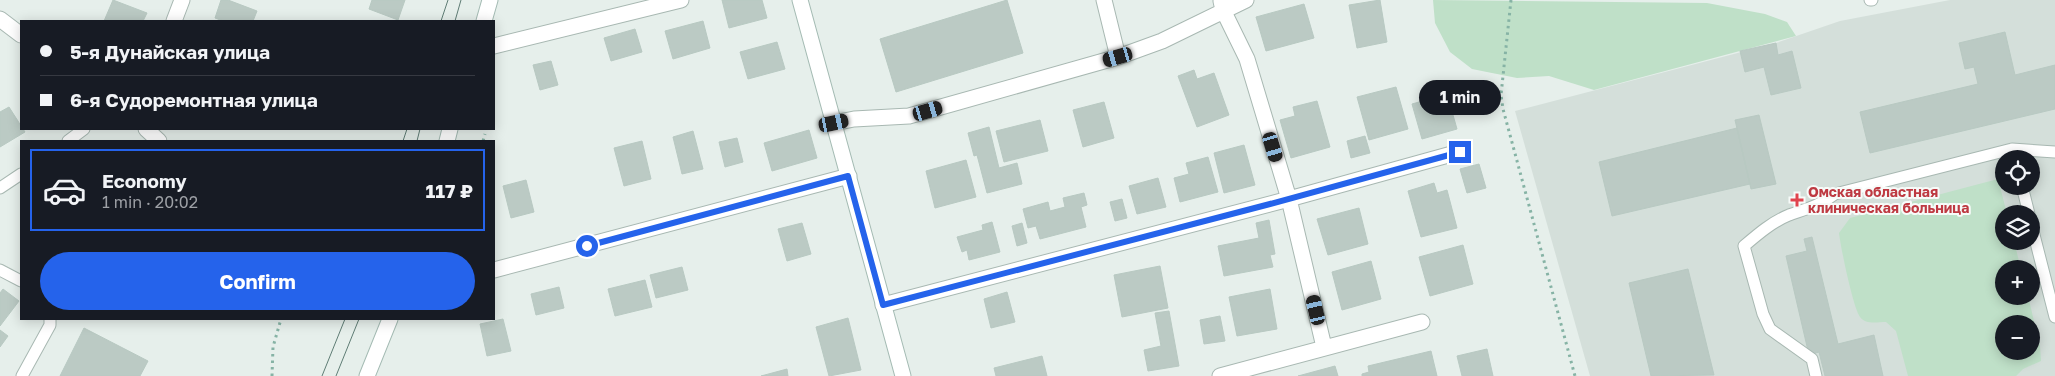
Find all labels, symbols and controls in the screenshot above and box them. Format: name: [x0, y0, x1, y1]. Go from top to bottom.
text: 5-я Дунайская улица: [70, 40, 270, 63]
car: [1101, 46, 1134, 68]
callout: 1 min: [1419, 80, 1501, 114]
text: 1 min: [1440, 87, 1480, 107]
text: 6-я Судоремонтная улица: [70, 88, 318, 111]
car: [911, 100, 944, 122]
car: [817, 113, 850, 133]
car: [1261, 130, 1284, 164]
route end: [1449, 141, 1471, 163]
map controls: [1995, 150, 2040, 360]
button: locate: [1995, 150, 2040, 195]
icon: car: [42, 168, 87, 213]
text: Economy: [102, 169, 187, 192]
text: 117 ₽: [425, 179, 473, 202]
place label: Омская областная клиническая больница: [1808, 183, 1969, 216]
text: 1 min · 20:02: [102, 192, 198, 212]
marker: Омская областная клиническая больница: [1790, 193, 1804, 207]
button: layers: [1995, 205, 2040, 250]
route start: [576, 235, 598, 257]
button: Confirm: [40, 252, 475, 310]
button: +: [1995, 260, 2040, 305]
car: [1305, 294, 1326, 326]
button: −: [1995, 315, 2040, 360]

